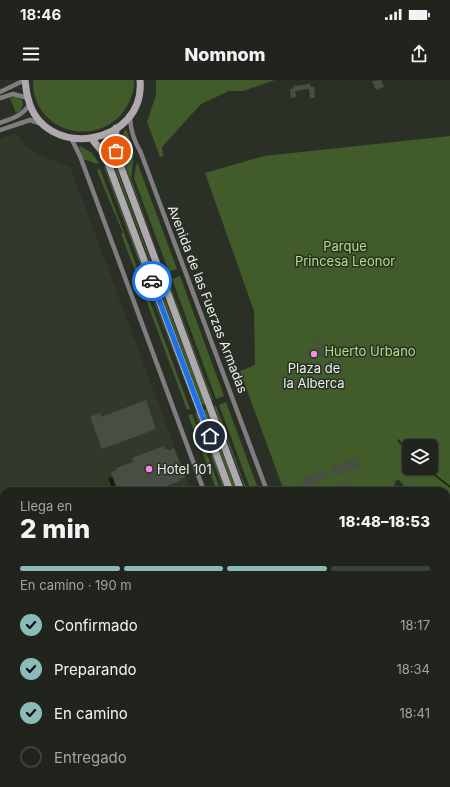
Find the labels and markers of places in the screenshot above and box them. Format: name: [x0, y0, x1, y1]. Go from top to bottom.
pin: [99, 134, 133, 168]
marker: Plaza de la Alberca: [309, 349, 319, 359]
place label: Plaza de la Alberca: [283, 360, 345, 391]
pin: [193, 419, 227, 453]
place label: Hotel 101: [157, 461, 212, 477]
marker: Hotel 101: [144, 464, 154, 474]

